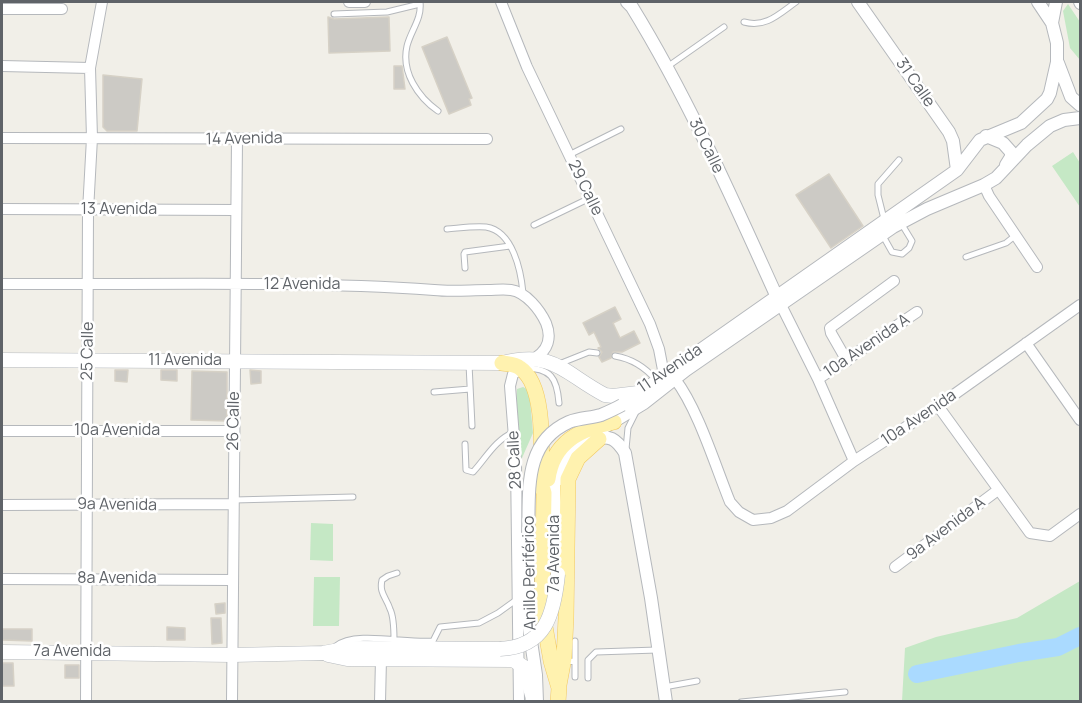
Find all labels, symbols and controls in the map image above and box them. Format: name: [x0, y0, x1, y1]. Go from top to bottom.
street label: 31 Calle: [891, 55, 939, 111]
street label: 30 Calle: [684, 115, 728, 177]
street label: 14 Avenida: [205, 129, 283, 149]
street label: 29 Calle: [563, 157, 607, 219]
street label: 13 Avenida: [81, 200, 157, 220]
street label: 12 Avenida: [264, 275, 340, 295]
street label: 10a Avenida A: [820, 310, 914, 382]
street label: 25 Calle: [78, 321, 98, 381]
street label: 11 Avenida: [634, 340, 706, 398]
street label: 11 Avenida: [148, 351, 222, 371]
street label: 10a Avenida: [878, 386, 960, 450]
street label: 26 Calle: [224, 391, 244, 451]
street label: 10a Avenida: [74, 421, 160, 441]
street label: 28 Calle: [504, 430, 526, 490]
street label: 9a Avenida A: [903, 493, 989, 565]
street label: 9a Avenida: [77, 495, 157, 515]
street label: 7a Avenida: [545, 515, 565, 593]
street label: Anillo Periférico: [519, 516, 541, 630]
street label: 8a Avenida: [77, 569, 157, 589]
street label: 7a Avenida: [33, 642, 111, 662]

